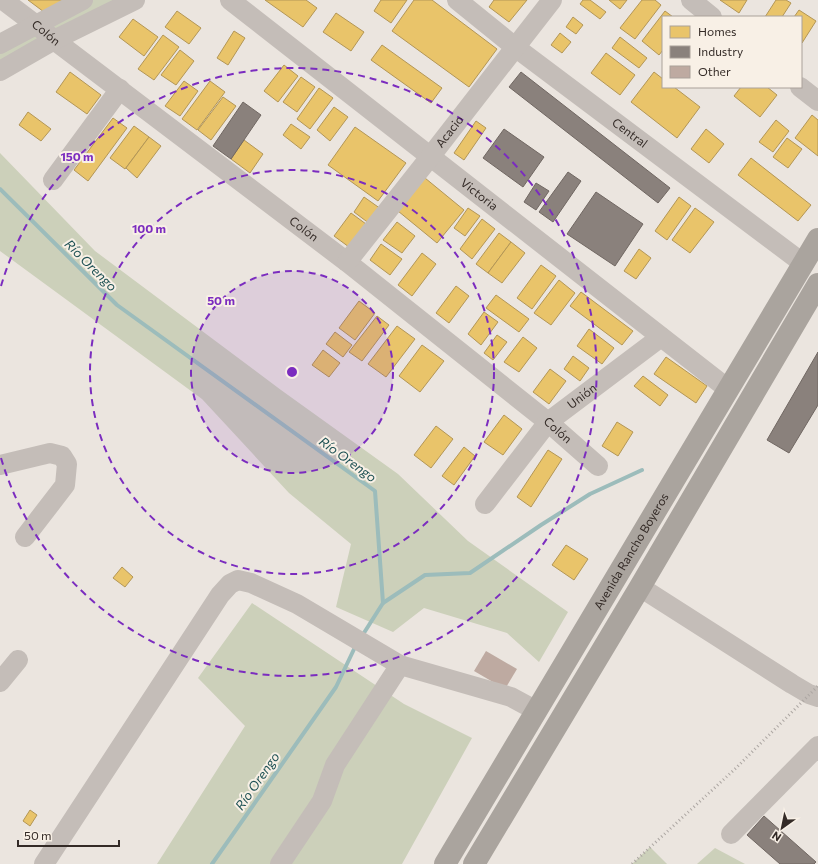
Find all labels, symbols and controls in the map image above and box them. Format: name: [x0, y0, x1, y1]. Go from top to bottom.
street label: Colón: [29, 16, 63, 48]
legend: [662, 16, 802, 88]
text: Homes: [698, 24, 736, 38]
text: Industry: [698, 44, 743, 58]
text: Other: [698, 64, 731, 78]
street label: Acacio: [432, 112, 466, 150]
street label: Central: [610, 115, 651, 150]
text: 150 m: [60, 149, 94, 163]
street label: Victoria: [458, 175, 501, 213]
street label: Colón: [287, 213, 321, 244]
text: 100 m: [132, 221, 166, 235]
water label: Río Orengo: [62, 236, 120, 294]
text: 50 m: [207, 293, 235, 307]
centre of rings: [285, 365, 299, 379]
street label: Unión: [564, 380, 599, 411]
street label: Colón: [541, 414, 575, 446]
water label: Río Orengo: [316, 433, 380, 485]
street label: Avenida Rancho Boyeros: [591, 490, 671, 612]
water label: Río Orengo: [231, 749, 283, 813]
north arrow: [762, 808, 802, 848]
scale bar: [18, 822, 119, 848]
text: 50 m: [24, 828, 52, 842]
text: N: [769, 829, 783, 845]

